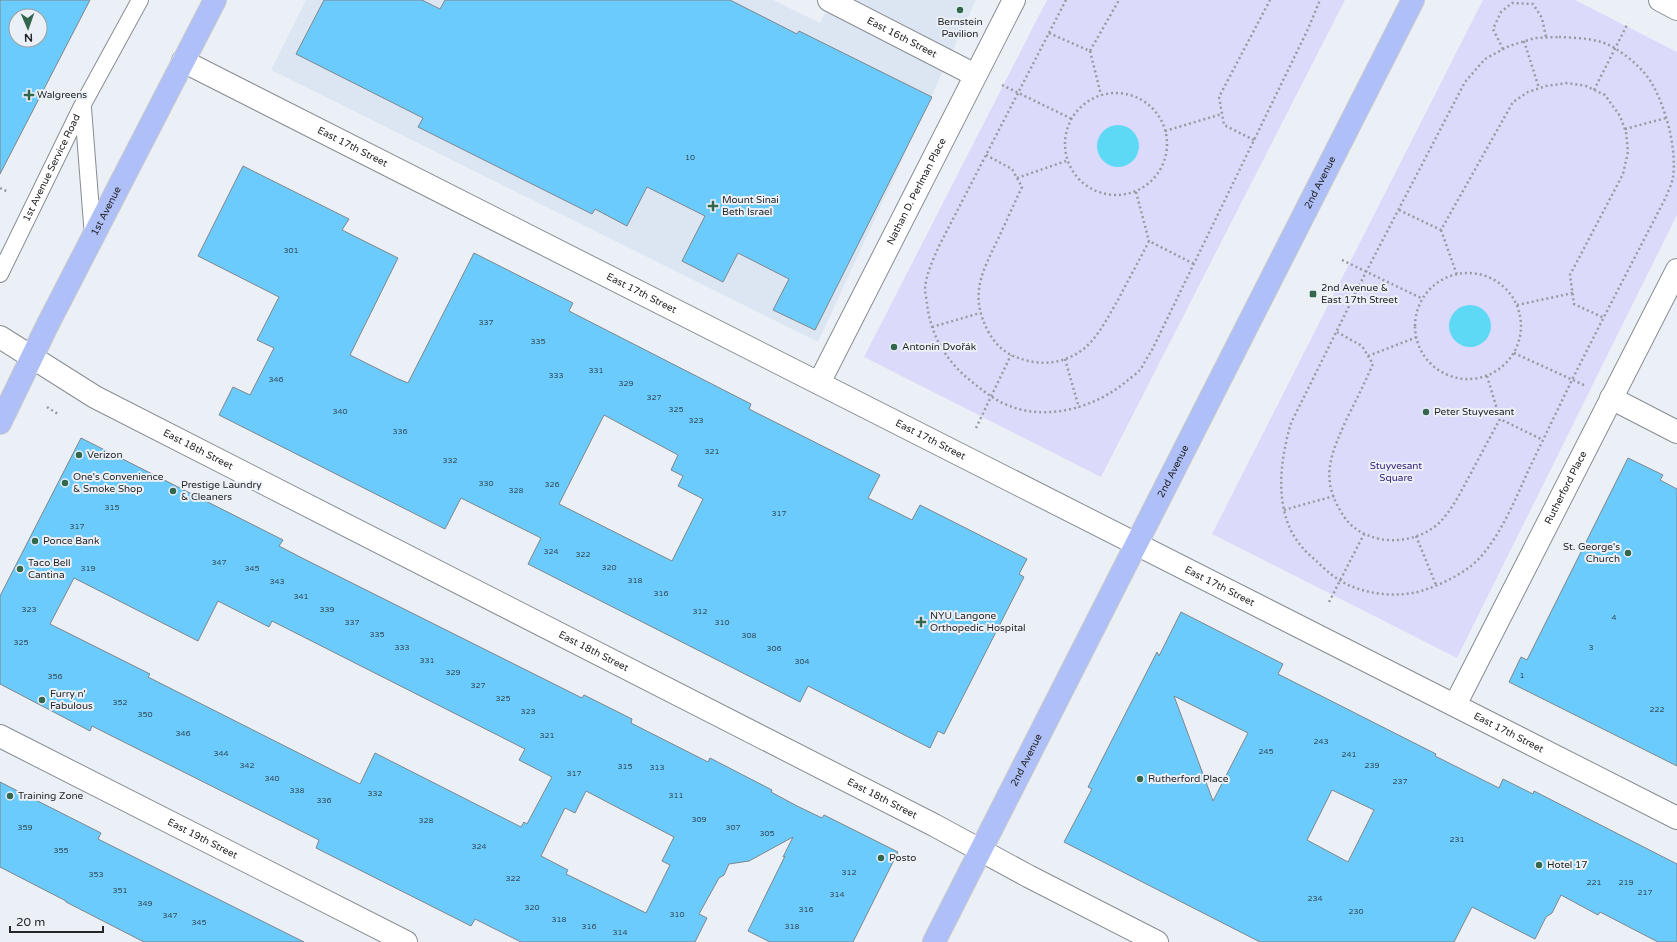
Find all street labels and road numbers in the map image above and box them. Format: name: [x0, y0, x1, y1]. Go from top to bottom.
street label: East 16th Street: [865, 15, 939, 60]
street label: 1st Avenue Service Road: [20, 112, 83, 224]
street label: East 17th Street: [315, 124, 390, 170]
street label: Nathan D. Perlman Place: [884, 136, 949, 247]
street label: 2nd Avenue: [1302, 154, 1339, 211]
street label: 1st Avenue: [89, 184, 124, 238]
street label: East 17th Street: [605, 271, 679, 316]
street label: East 17th Street: [894, 417, 968, 463]
street label: East 18th Street: [161, 427, 235, 472]
street label: 2nd Avenue: [1155, 443, 1192, 500]
street label: Rutherford Place: [1542, 449, 1590, 526]
street label: East 17th Street: [1183, 563, 1257, 609]
street label: East 18th Street: [557, 628, 631, 674]
street label: East 17th Street: [1472, 710, 1546, 755]
street label: 2nd Avenue: [1008, 732, 1045, 788]
street label: East 18th Street: [845, 776, 919, 821]
street label: East 19th Street: [165, 816, 240, 862]

